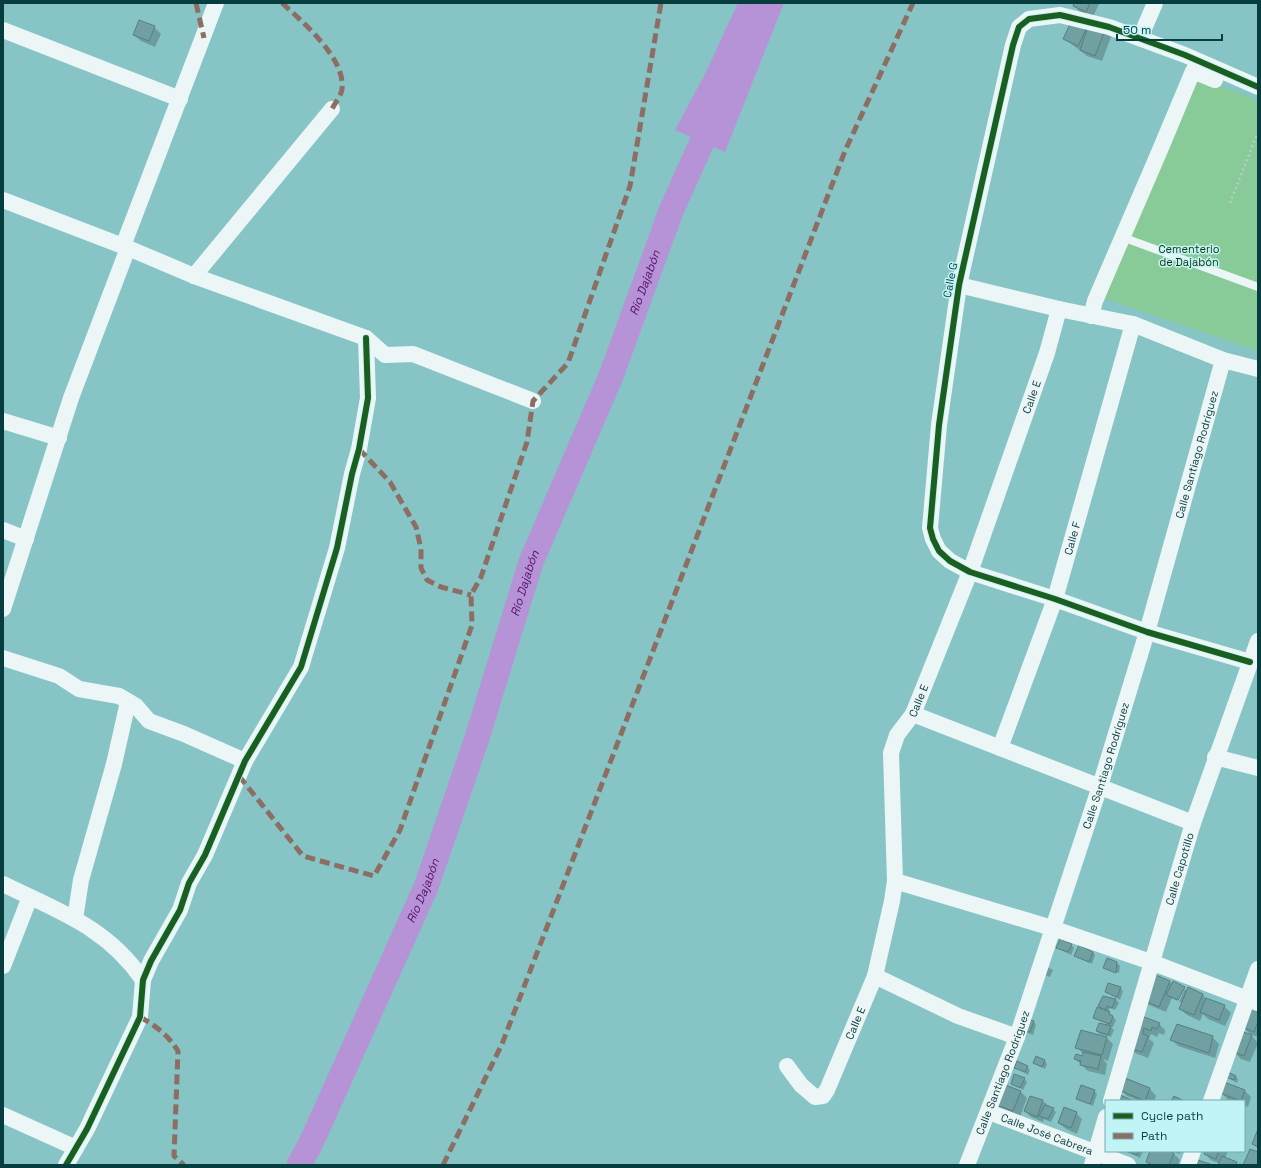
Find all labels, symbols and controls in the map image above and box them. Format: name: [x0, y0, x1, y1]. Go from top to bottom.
scale bar: [1117, 16, 1222, 42]
text: 50 m: [1123, 22, 1151, 38]
park label: Cementerio de Dajabón: [1158, 242, 1220, 269]
water label: Río Dajabón: [626, 247, 664, 318]
street label: Calle G: [940, 261, 960, 299]
street label: Calle E: [1019, 379, 1044, 416]
street label: Calle Santiago Rodríguez: [1172, 389, 1221, 520]
street label: Calle F: [1061, 520, 1084, 557]
water label: Río Dajabón: [507, 547, 543, 618]
street label: Calle E: [905, 682, 931, 719]
street label: Calle Santiago Rodríguez: [1079, 700, 1132, 831]
street label: Calle Capotillo: [1162, 831, 1197, 907]
water label: Río Dajabón: [403, 856, 443, 926]
street label: Calle E: [842, 1004, 868, 1042]
street label: Calle Santiago Rodríguez: [972, 1008, 1032, 1137]
legend: [1105, 1100, 1245, 1152]
text: Cycle path: [1141, 1108, 1203, 1124]
street label: Calle José Cabrera: [999, 1110, 1096, 1158]
text: Path: [1141, 1128, 1167, 1144]

